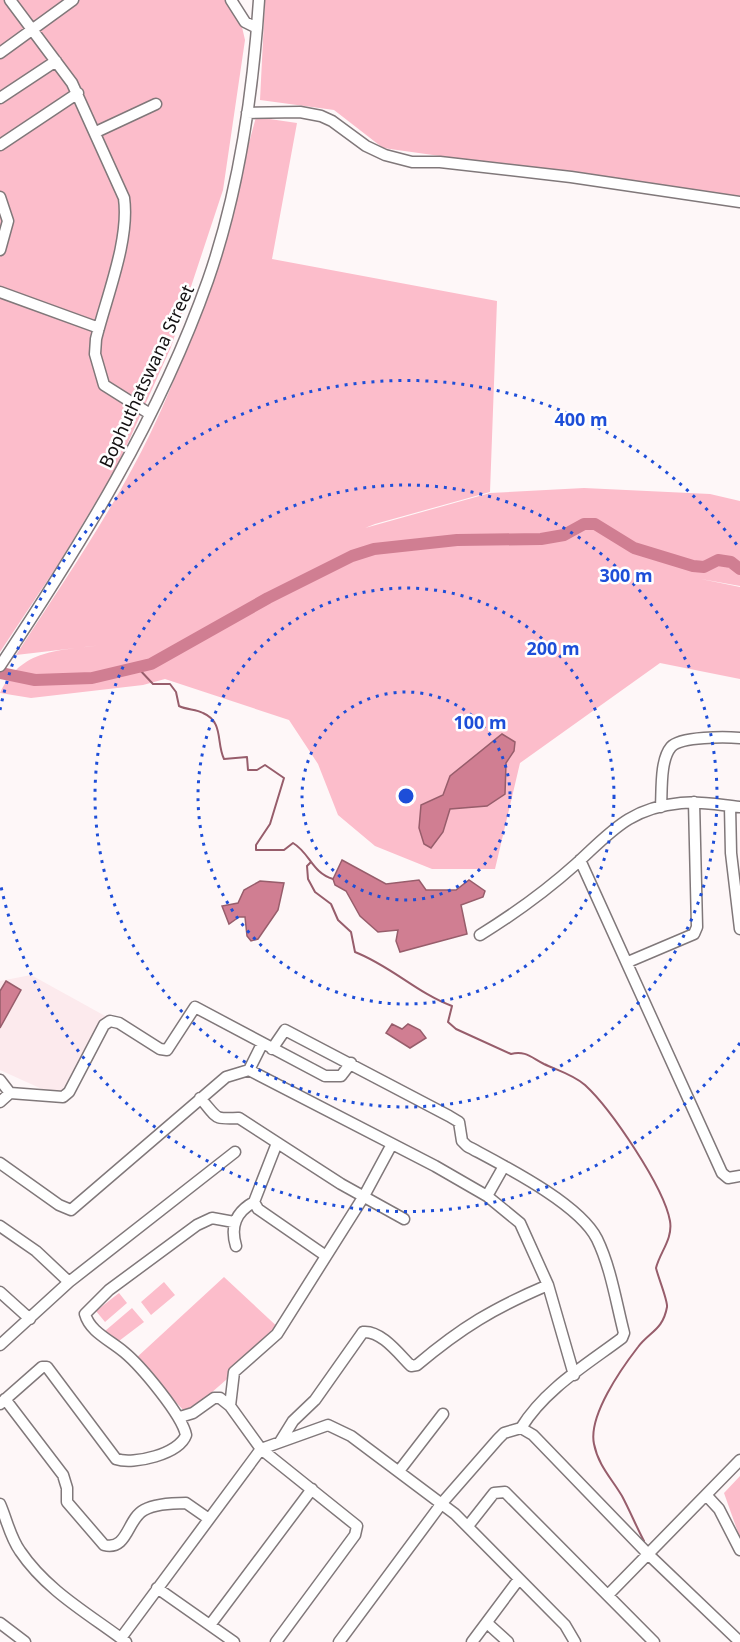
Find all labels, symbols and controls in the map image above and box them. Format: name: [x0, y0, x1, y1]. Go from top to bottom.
street label: Bophuthatswana Street: [93, 280, 199, 471]
text: 400 m: [554, 407, 608, 431]
text: 300 m: [599, 563, 653, 587]
text: 200 m: [526, 636, 580, 660]
text: 100 m: [453, 710, 507, 734]
centre of rings: [396, 786, 416, 806]

